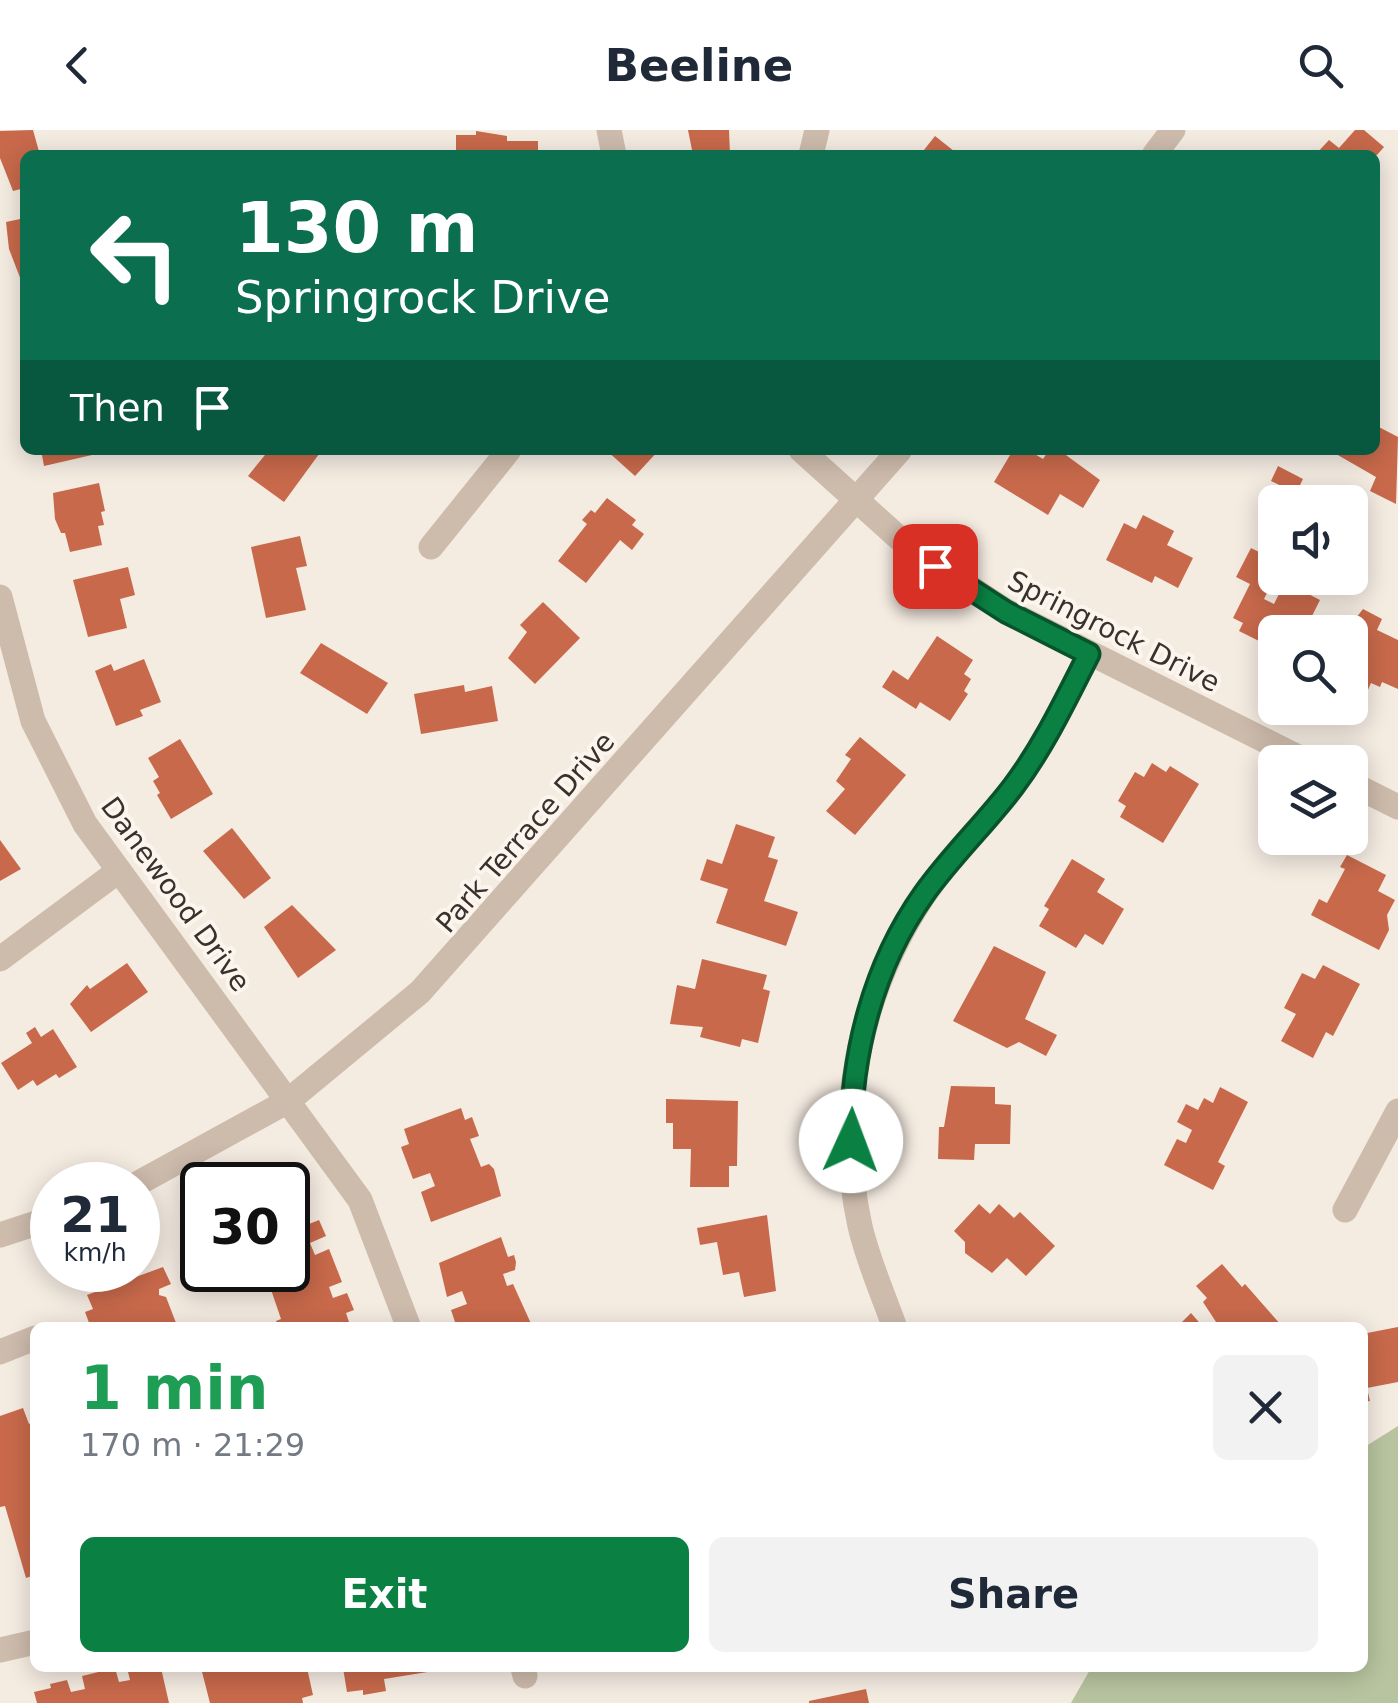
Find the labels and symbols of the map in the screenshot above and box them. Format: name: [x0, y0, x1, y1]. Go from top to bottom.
pin: [893, 524, 978, 609]
street label: Springrock Drive: [1002, 564, 1225, 699]
street label: Park Terrace Drive: [429, 725, 621, 939]
street label: Danewood Drive: [94, 791, 257, 998]
position arrow: [799, 1089, 903, 1193]
speed limit sign: 30: [180, 1162, 310, 1292]

